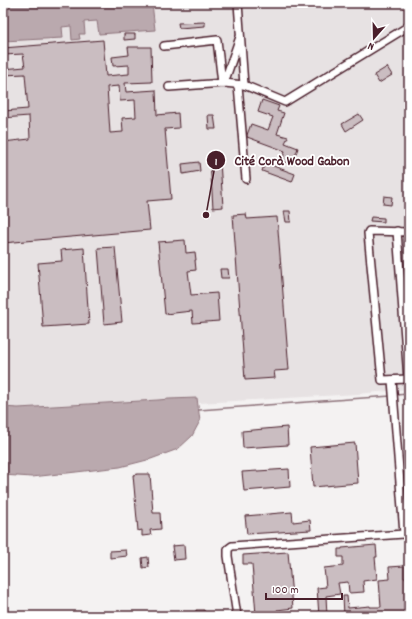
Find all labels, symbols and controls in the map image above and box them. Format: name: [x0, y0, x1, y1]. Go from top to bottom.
north arrow: [354, 18, 394, 58]
text: N: [365, 37, 377, 54]
callout: Cité Corà Wood Gabon: [206, 147, 357, 173]
text: Cité Corà Wood Gabon: [234, 152, 350, 172]
text: 1: [215, 154, 218, 171]
scale bar: [266, 575, 342, 601]
text: 100 m: [272, 582, 299, 599]

